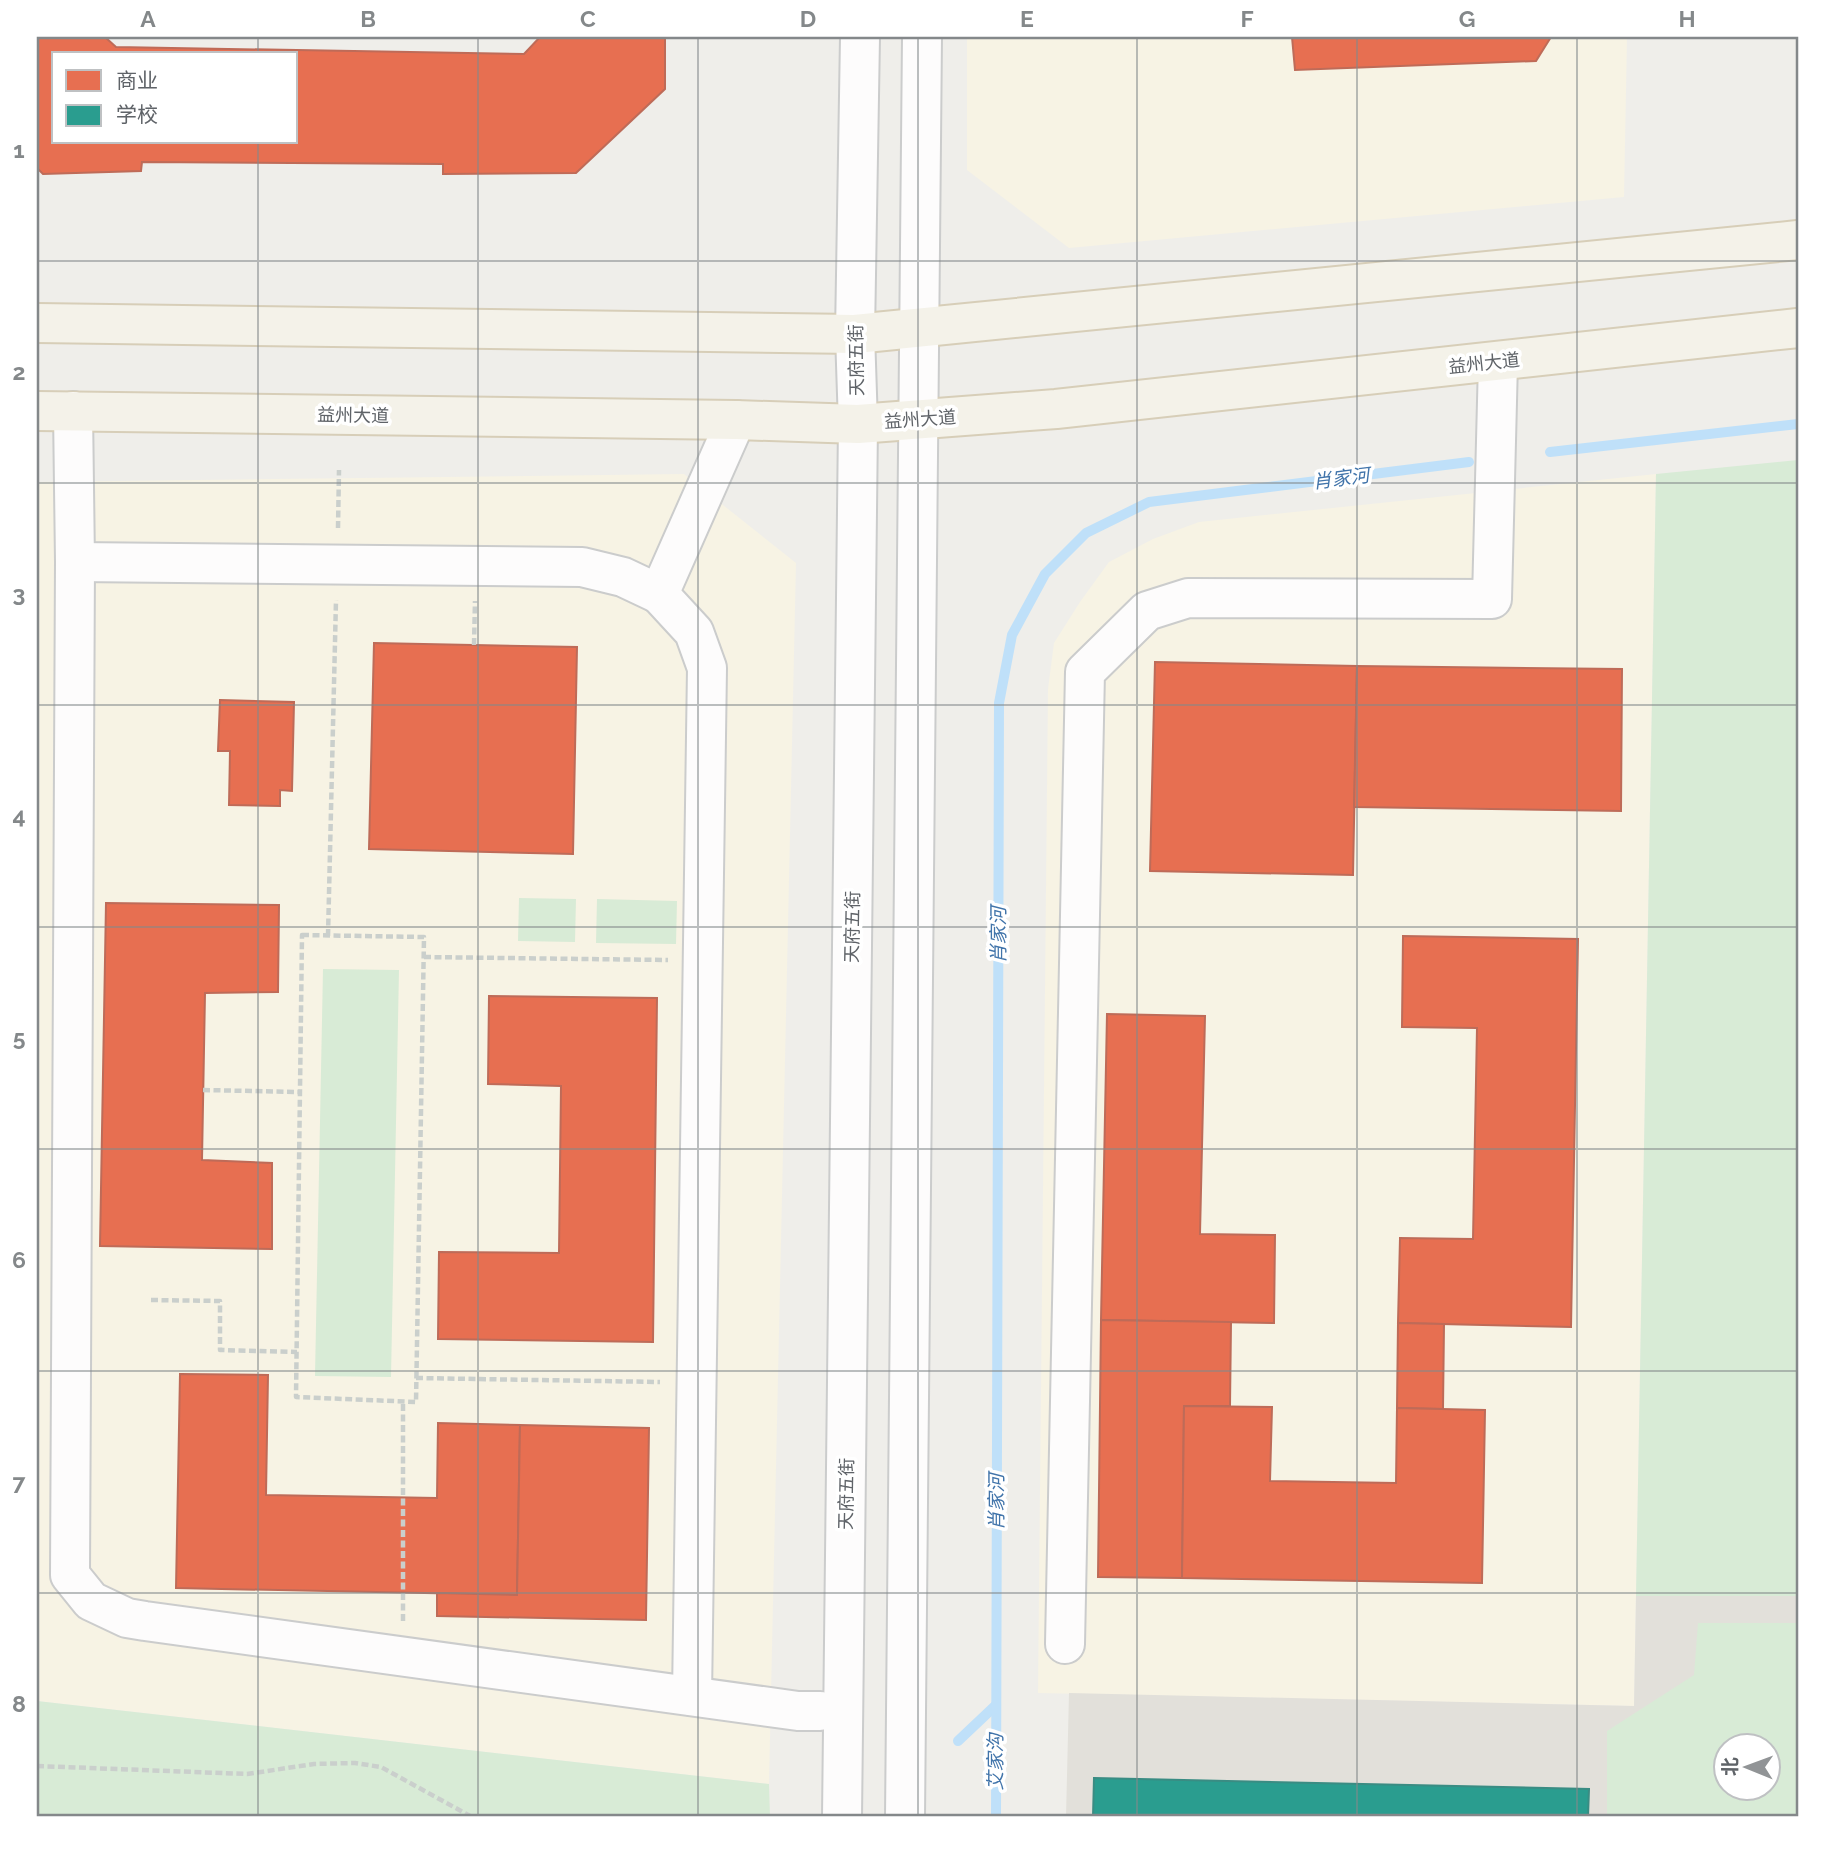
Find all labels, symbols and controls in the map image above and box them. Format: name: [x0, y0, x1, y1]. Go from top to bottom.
text: A: [140, 5, 156, 32]
text: B: [360, 5, 376, 32]
text: C: [580, 5, 596, 32]
text: D: [800, 5, 816, 32]
text: E: [1020, 5, 1034, 32]
text: F: [1240, 5, 1254, 32]
text: G: [1459, 5, 1475, 32]
text: H: [1678, 5, 1696, 32]
legend: [52, 52, 298, 144]
text: 商业: [116, 68, 158, 93]
text: 学校: [116, 102, 158, 127]
text: 1: [13, 136, 25, 163]
street label: 天府五街: [845, 324, 867, 396]
street label: 益州大道: [1447, 349, 1521, 377]
text: 2: [13, 358, 25, 385]
street label: 益州大道: [317, 404, 389, 426]
street label: 益州大道: [883, 406, 957, 432]
water label: 肖家河: [1311, 463, 1375, 492]
text: 3: [13, 580, 25, 607]
text: 4: [12, 802, 26, 829]
street label: 天府五街: [841, 891, 863, 963]
water label: 肖家河: [987, 903, 1009, 964]
text: 5: [13, 1024, 26, 1051]
text: 6: [12, 1246, 26, 1273]
street label: 天府五街: [835, 1458, 857, 1530]
text: 7: [13, 1468, 26, 1495]
water label: 肖家河: [985, 1470, 1007, 1531]
text: 8: [12, 1690, 26, 1717]
north arrow: [1713, 1731, 1783, 1801]
water label: 艾家沟: [984, 1732, 1006, 1791]
text: 北: [1719, 1757, 1741, 1776]

